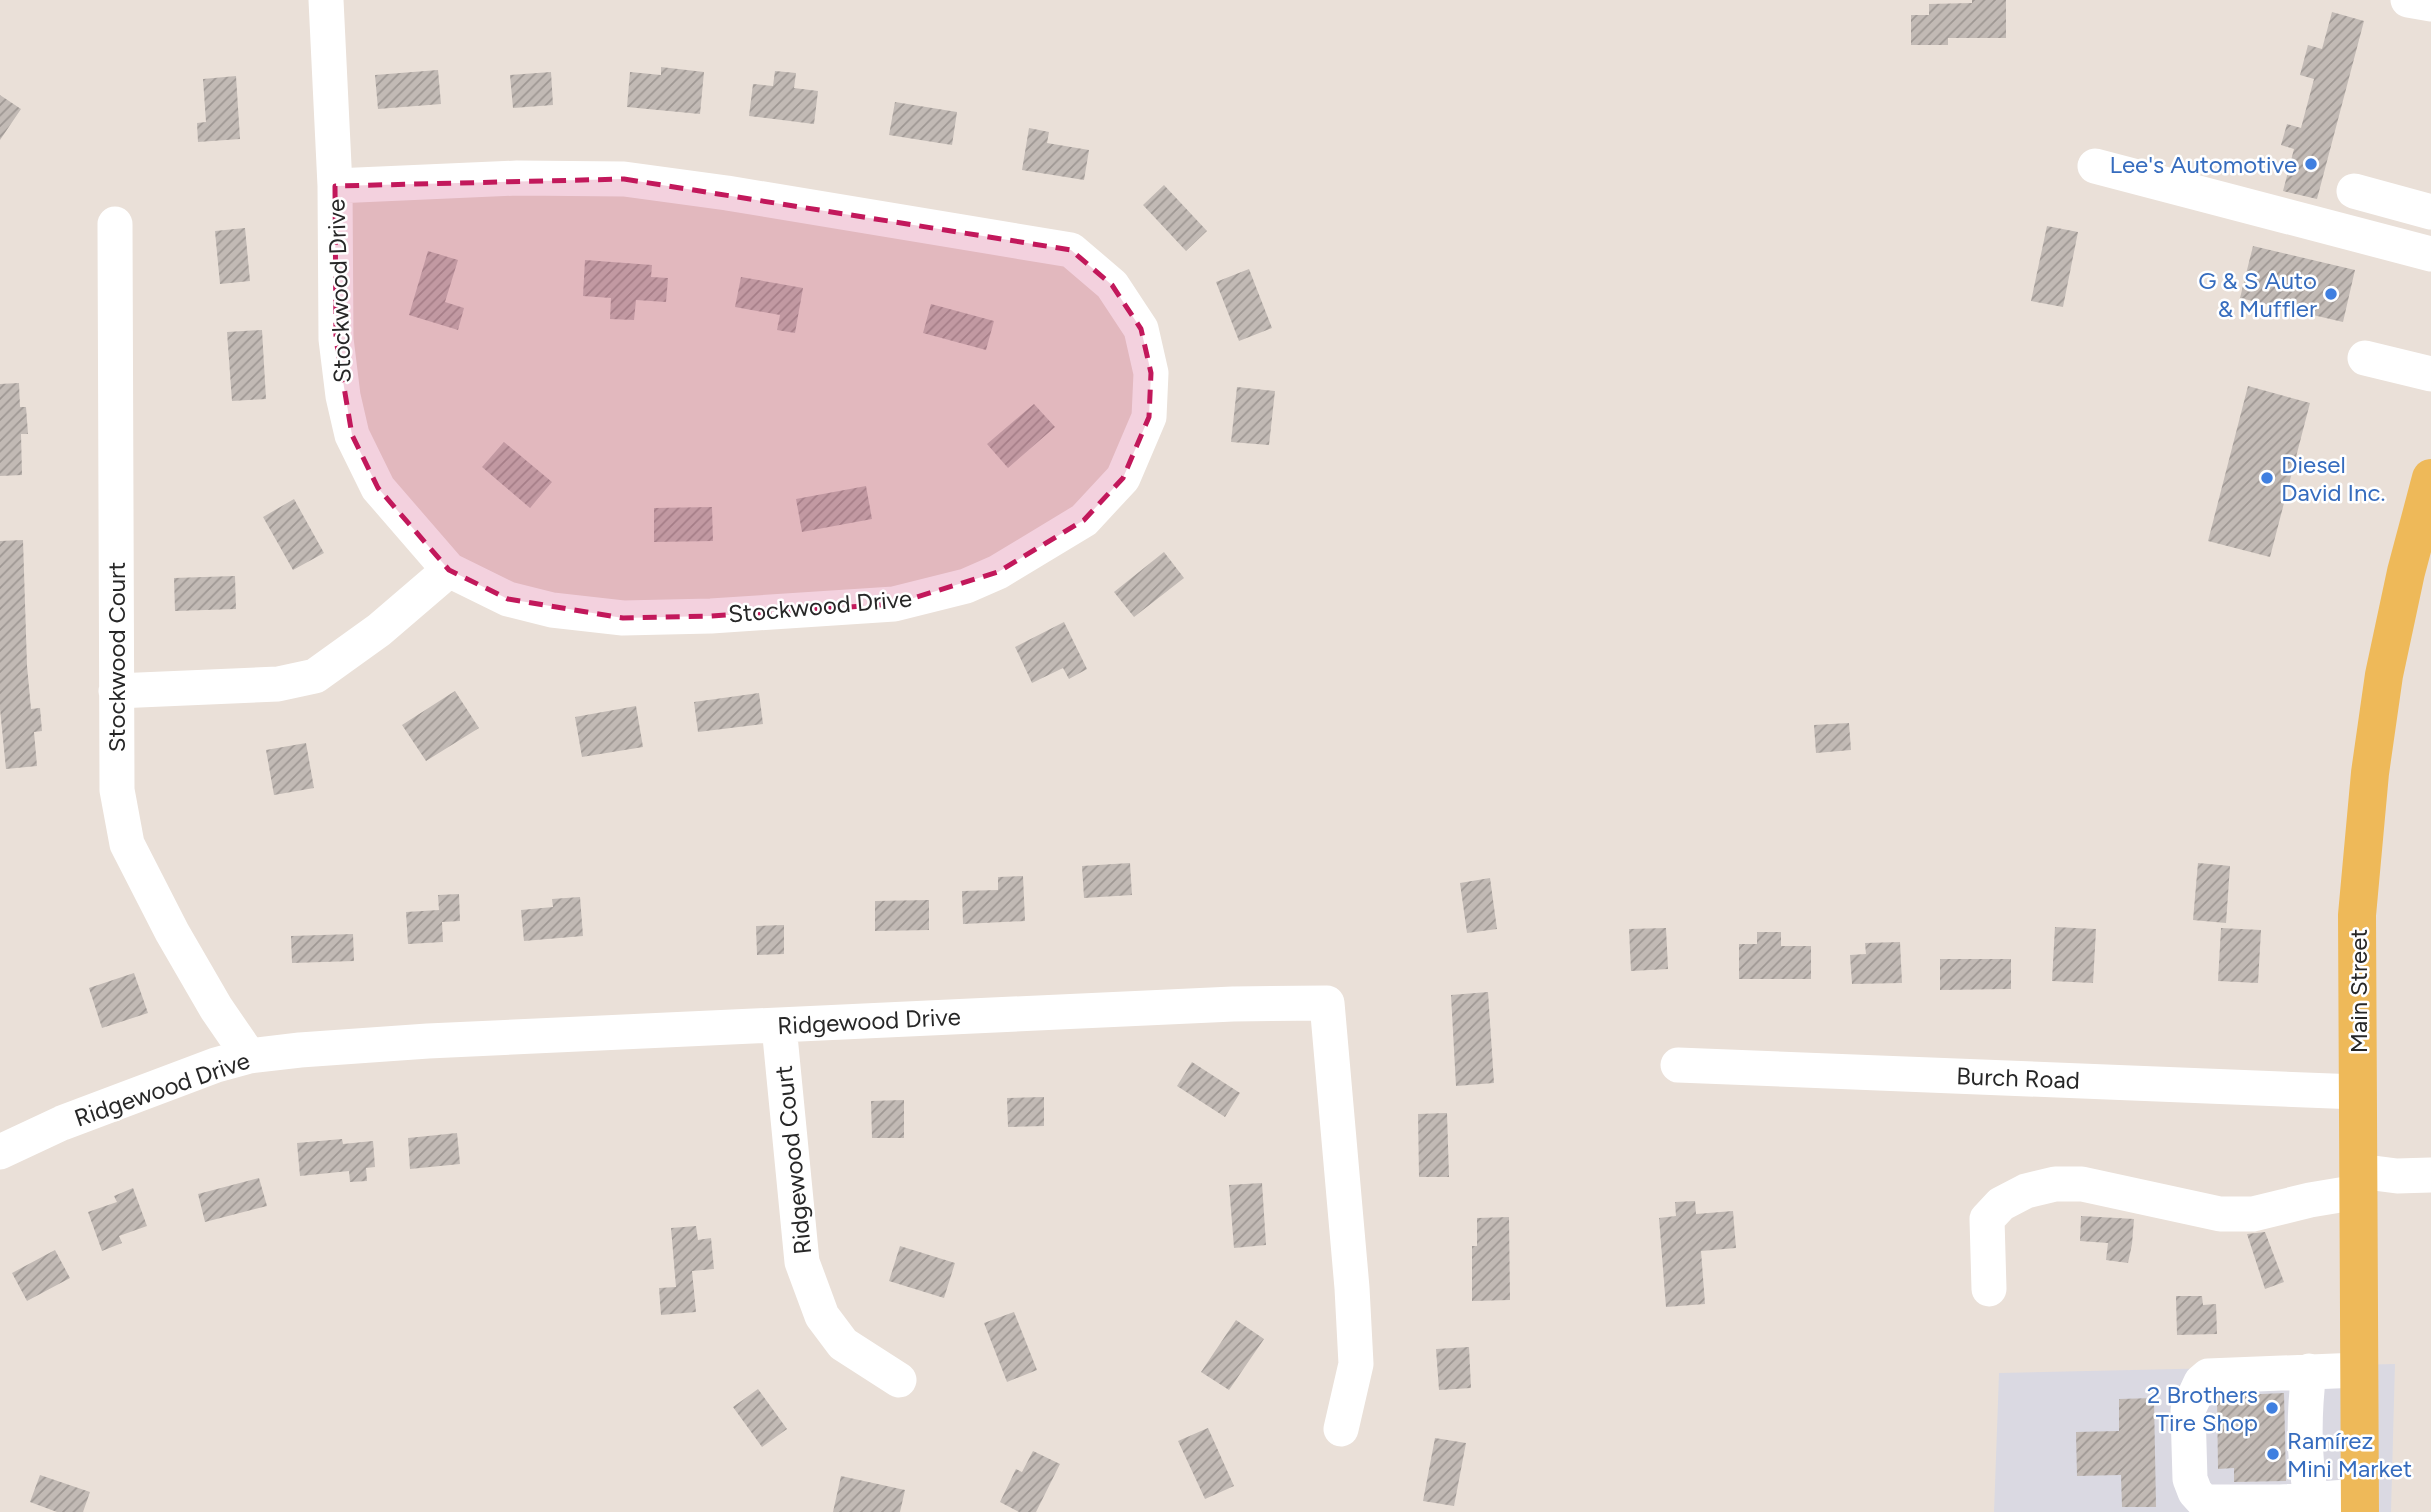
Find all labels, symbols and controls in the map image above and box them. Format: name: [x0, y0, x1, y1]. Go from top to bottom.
place label: Lee's Automotive: [2110, 150, 2297, 179]
marker: Lee's Automotive: [2303, 156, 2319, 172]
street label: Stockwood Drive: [321, 198, 357, 384]
place label: G & S Auto & Muffler: [2198, 266, 2317, 323]
marker: G & S Auto & Muffler: [2323, 286, 2339, 302]
place label: Diesel David Inc.: [2281, 450, 2385, 507]
marker: Diesel David Inc.: [2259, 470, 2275, 486]
street label: Stockwood Court: [102, 562, 131, 752]
street label: Stockwood Drive: [727, 584, 913, 628]
street label: Main Street: [2344, 929, 2373, 1053]
street label: Ridgewood Drive: [777, 1002, 961, 1040]
street label: Ridgewood Drive: [71, 1045, 253, 1133]
street label: Burch Road: [1956, 1061, 2080, 1095]
street label: Ridgewood Court: [769, 1064, 817, 1256]
place label: 2 Brothers Tire Shop: [2147, 1380, 2258, 1437]
marker: 2 Brothers Tire Shop: [2264, 1400, 2280, 1416]
place label: Ramírez Mini Market: [2287, 1426, 2412, 1483]
marker: Ramírez Mini Market: [2265, 1446, 2281, 1462]

